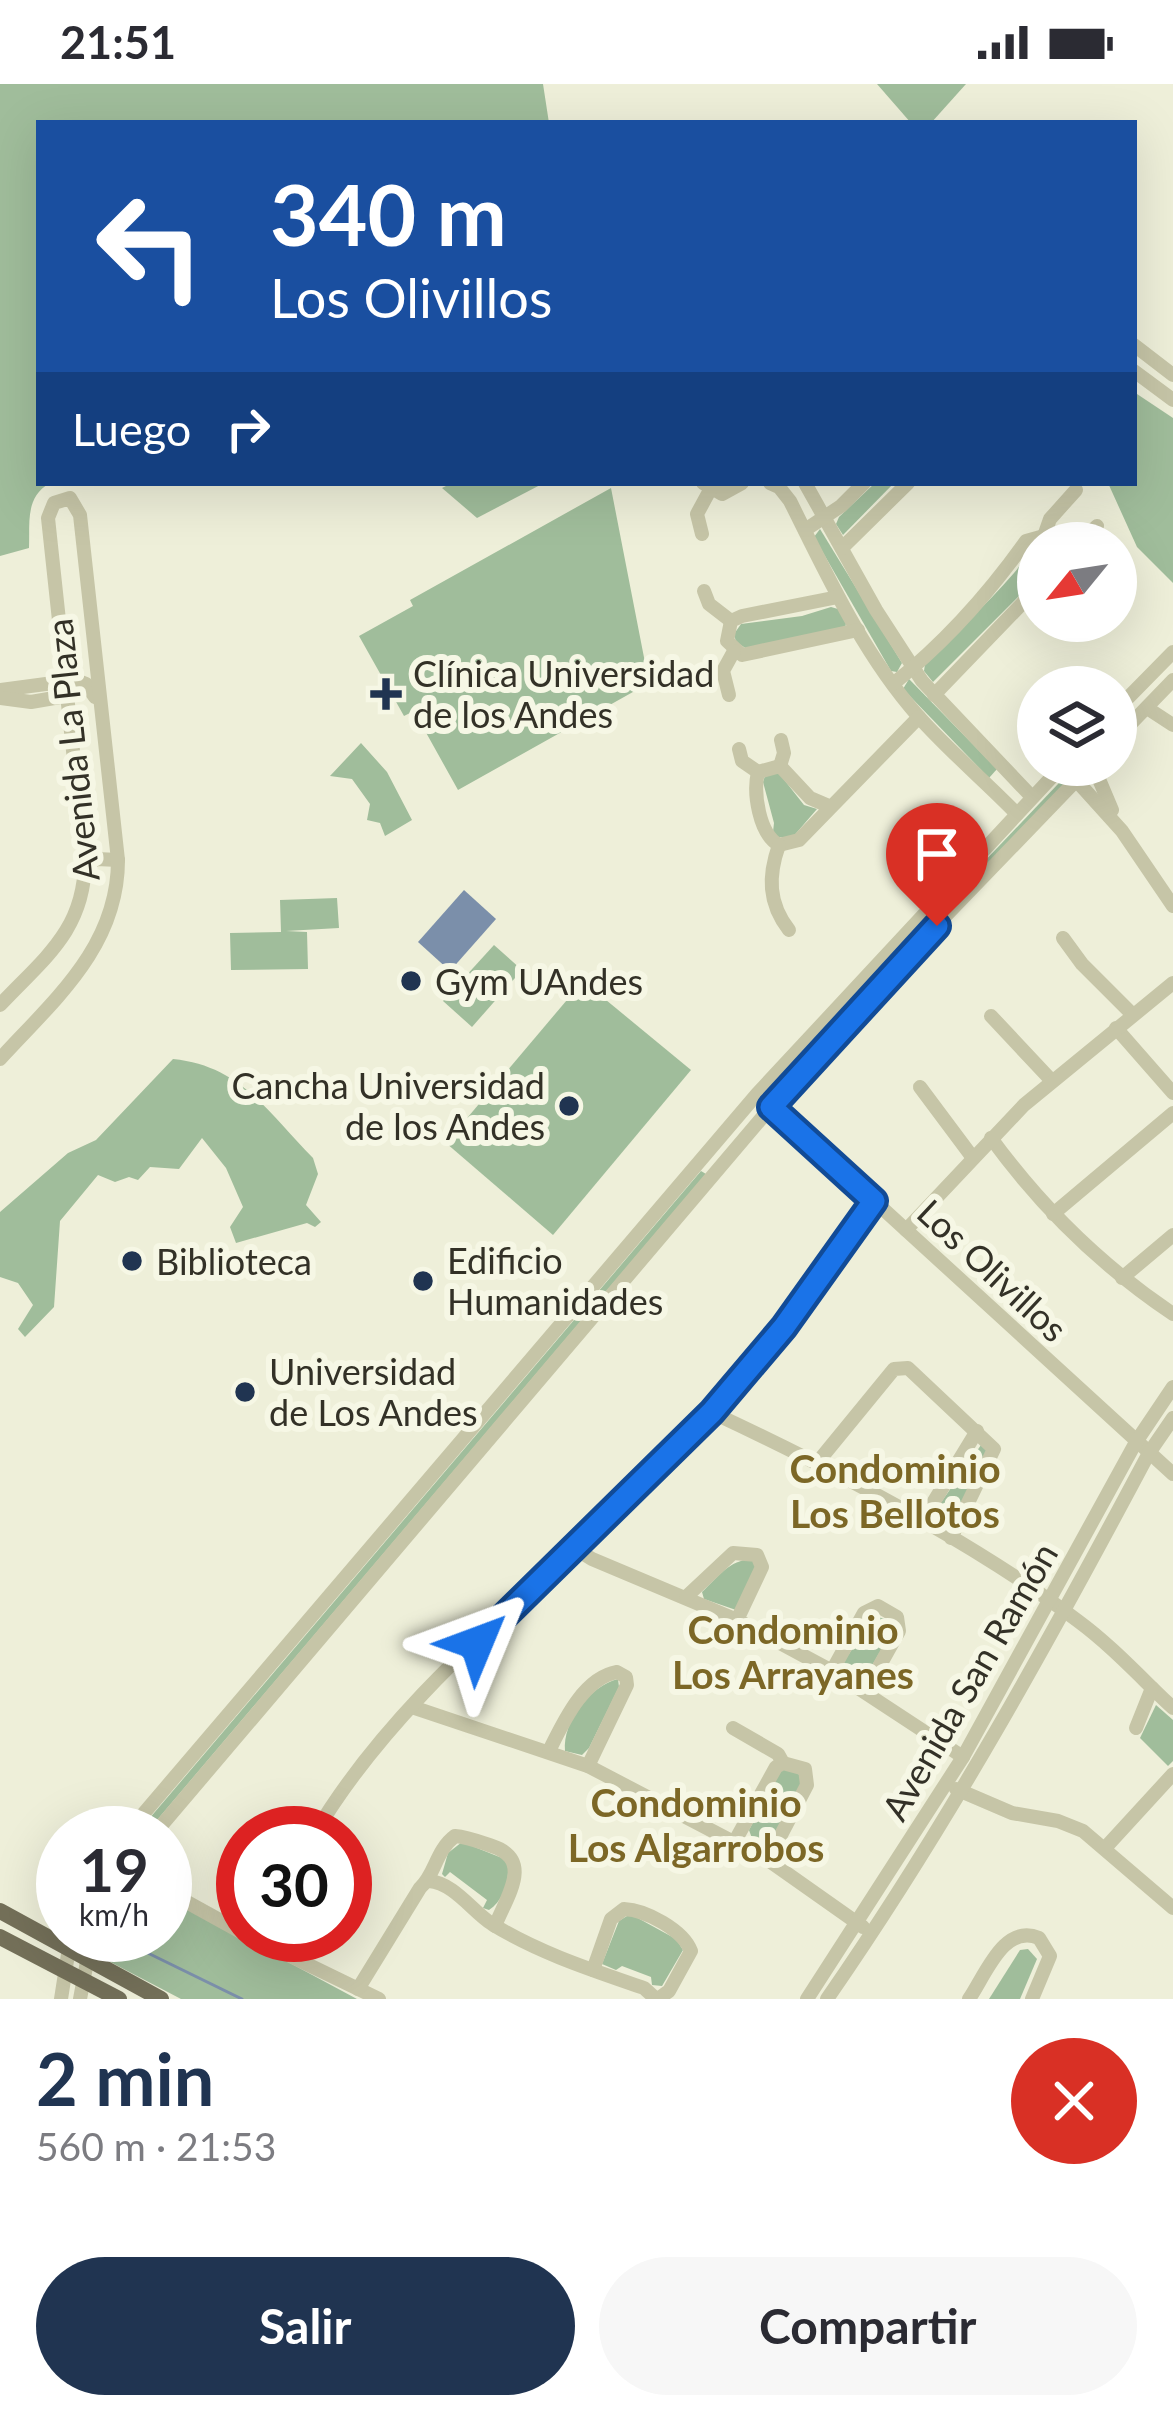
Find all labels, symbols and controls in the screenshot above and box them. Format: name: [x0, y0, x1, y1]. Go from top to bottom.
text: 21:51: [60, 15, 176, 69]
text: 340 m: [270, 163, 507, 264]
icon: left: [72, 168, 228, 324]
text: Los Olivillos: [270, 265, 552, 330]
icon: right: [215, 396, 281, 462]
text: Luego: [72, 402, 191, 456]
north arrow: [1017, 522, 1137, 642]
map controls: [1017, 522, 1137, 786]
street label: Avenida La Plaza: [36, 617, 108, 883]
place label: Clínica Universidad de los Andes: [413, 651, 714, 736]
button: layers: [1017, 666, 1137, 786]
marker: Clínica Universidad de los Andes: [370, 678, 402, 710]
pin: [886, 803, 988, 926]
icon: arrive: [904, 821, 970, 887]
place label: Gym UAndes: [435, 959, 643, 1003]
marker: Gym UAndes: [398, 968, 424, 994]
place label: Cancha Universidad de los Andes: [231, 1063, 545, 1148]
marker: Cancha Universidad de los Andes: [556, 1093, 582, 1119]
street label: Los Olivillos: [909, 1190, 1077, 1350]
place label: Edificio Humanidades: [447, 1238, 663, 1323]
place label: Biblioteca: [156, 1239, 312, 1283]
marker: Biblioteca: [119, 1248, 145, 1274]
marker: Edificio Humanidades: [410, 1268, 436, 1294]
place label: Universidad de Los Andes: [269, 1349, 478, 1434]
marker: Universidad de Los Andes: [232, 1379, 258, 1405]
district label: Condominio Los Bellotos: [789, 1445, 1001, 1536]
street label: Avenida San Ramón: [872, 1535, 1066, 1827]
position arrow: [414, 1580, 540, 1706]
district label: Condominio Los Arrayanes: [672, 1606, 914, 1697]
district label: Condominio Los Algarrobos: [568, 1779, 824, 1870]
speed limit sign: 30: [216, 1806, 372, 1962]
text: 19: [79, 1833, 149, 1905]
text: km/h: [79, 1896, 149, 1932]
text: 2 min: [36, 2035, 214, 2121]
button: close: [1011, 2038, 1137, 2164]
text: 560 m · 21:53: [36, 2123, 276, 2169]
button: Salir: [36, 2257, 575, 2395]
button: Compartir: [599, 2257, 1137, 2395]

